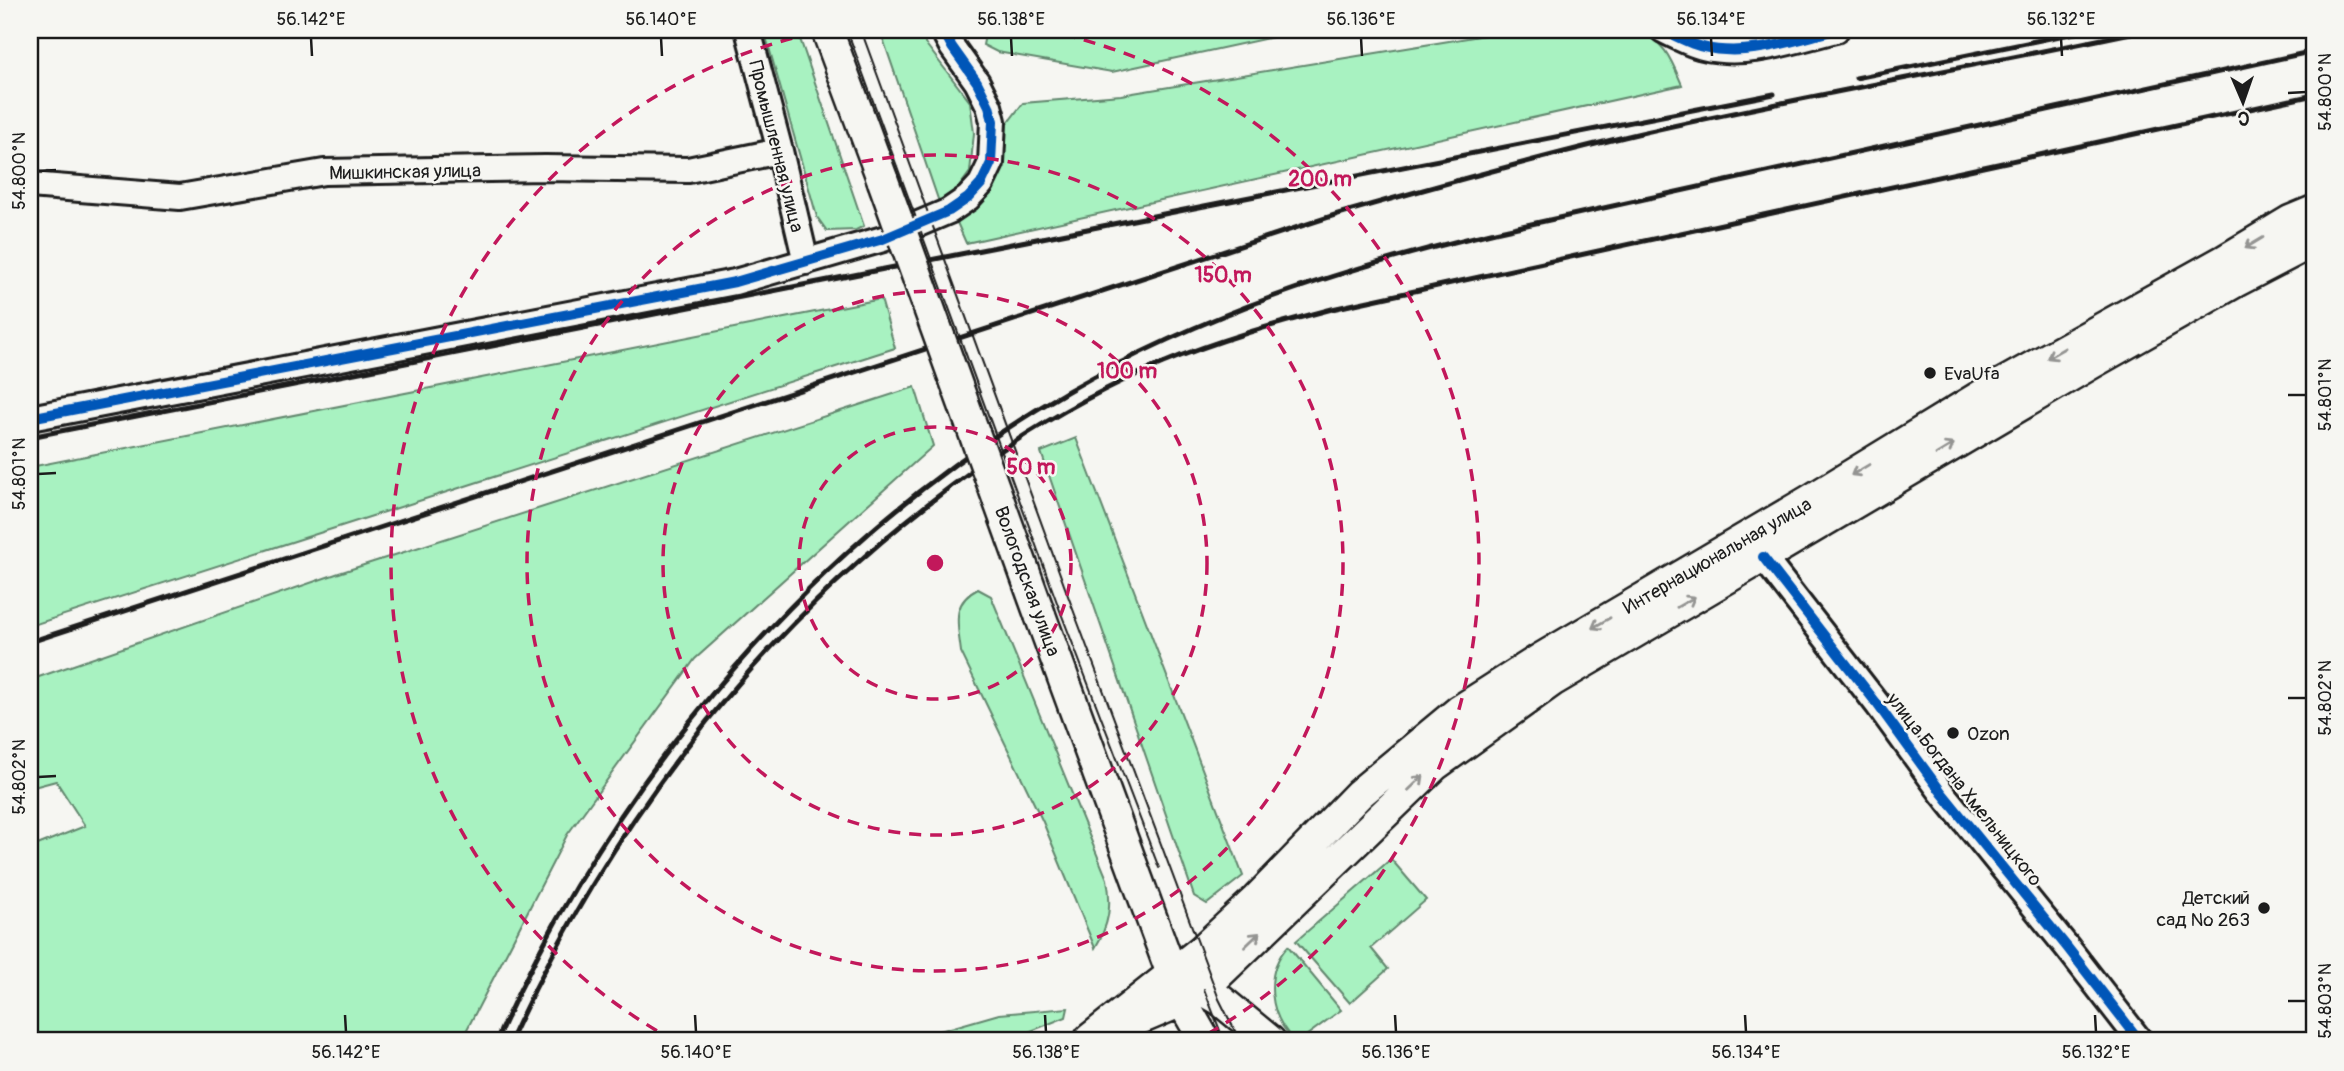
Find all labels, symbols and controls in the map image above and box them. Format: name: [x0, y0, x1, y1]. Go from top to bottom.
text: 56.142°E: [277, 8, 345, 31]
text: 56.140°E: [625, 8, 697, 31]
text: 56.138°E: [977, 8, 1045, 31]
text: 56.136°E: [1327, 8, 1395, 31]
text: 56.134°E: [1677, 8, 1745, 31]
text: 56.132°E: [2027, 8, 2095, 31]
text: 54.800°N: [2314, 53, 2337, 131]
street label: Промышленная улица: [743, 58, 809, 235]
north arrow: [2208, 66, 2278, 136]
text: С: [2237, 106, 2250, 130]
text: 54.800°N: [8, 132, 31, 210]
street label: Мишкинская улица: [329, 159, 481, 185]
text: 200 m: [1288, 166, 1352, 193]
one-way arrow: [2245, 236, 2265, 250]
text: 150 m: [1194, 262, 1252, 289]
one-way arrow: [2046, 346, 2066, 360]
text: 100 m: [1097, 358, 1157, 385]
text: 54.801°N: [2314, 359, 2337, 431]
place label: EvaUfa: [1944, 362, 2000, 386]
marker: EvaUfa: [1922, 365, 1938, 381]
text: 54.801°N: [8, 438, 31, 510]
one-way arrow: [1935, 442, 1955, 456]
text: 50 m: [1007, 454, 1056, 481]
one-way arrow: [1851, 463, 1871, 477]
street label: Интернациональная улица: [1619, 492, 1816, 620]
street label: Вологодская улица: [989, 503, 1065, 660]
centre of rings: [923, 551, 947, 575]
one-way arrow: [1676, 595, 1696, 609]
one-way arrow: [1592, 616, 1612, 630]
text: 54.802°N: [2314, 660, 2337, 736]
street label: улица Богдана Хмельницкого: [1881, 687, 2047, 891]
place label: Ozon: [1967, 722, 2010, 746]
marker: Ozon: [1945, 725, 1961, 741]
text: 54.802°N: [8, 739, 31, 815]
one-way arrow: [1408, 774, 1425, 791]
place label: Детский сад № 263: [2157, 886, 2250, 932]
marker: Детский сад № 263: [2256, 900, 2272, 916]
one-way arrow: [1244, 932, 1261, 949]
text: 54.803°N: [2314, 963, 2337, 1039]
text: 56.142°E: [312, 1041, 380, 1064]
text: 56.140°E: [660, 1041, 732, 1064]
text: 56.138°E: [1012, 1041, 1080, 1064]
text: 56.136°E: [1362, 1041, 1430, 1064]
text: 56.134°E: [1712, 1041, 1780, 1064]
text: 56.132°E: [2062, 1041, 2130, 1064]

